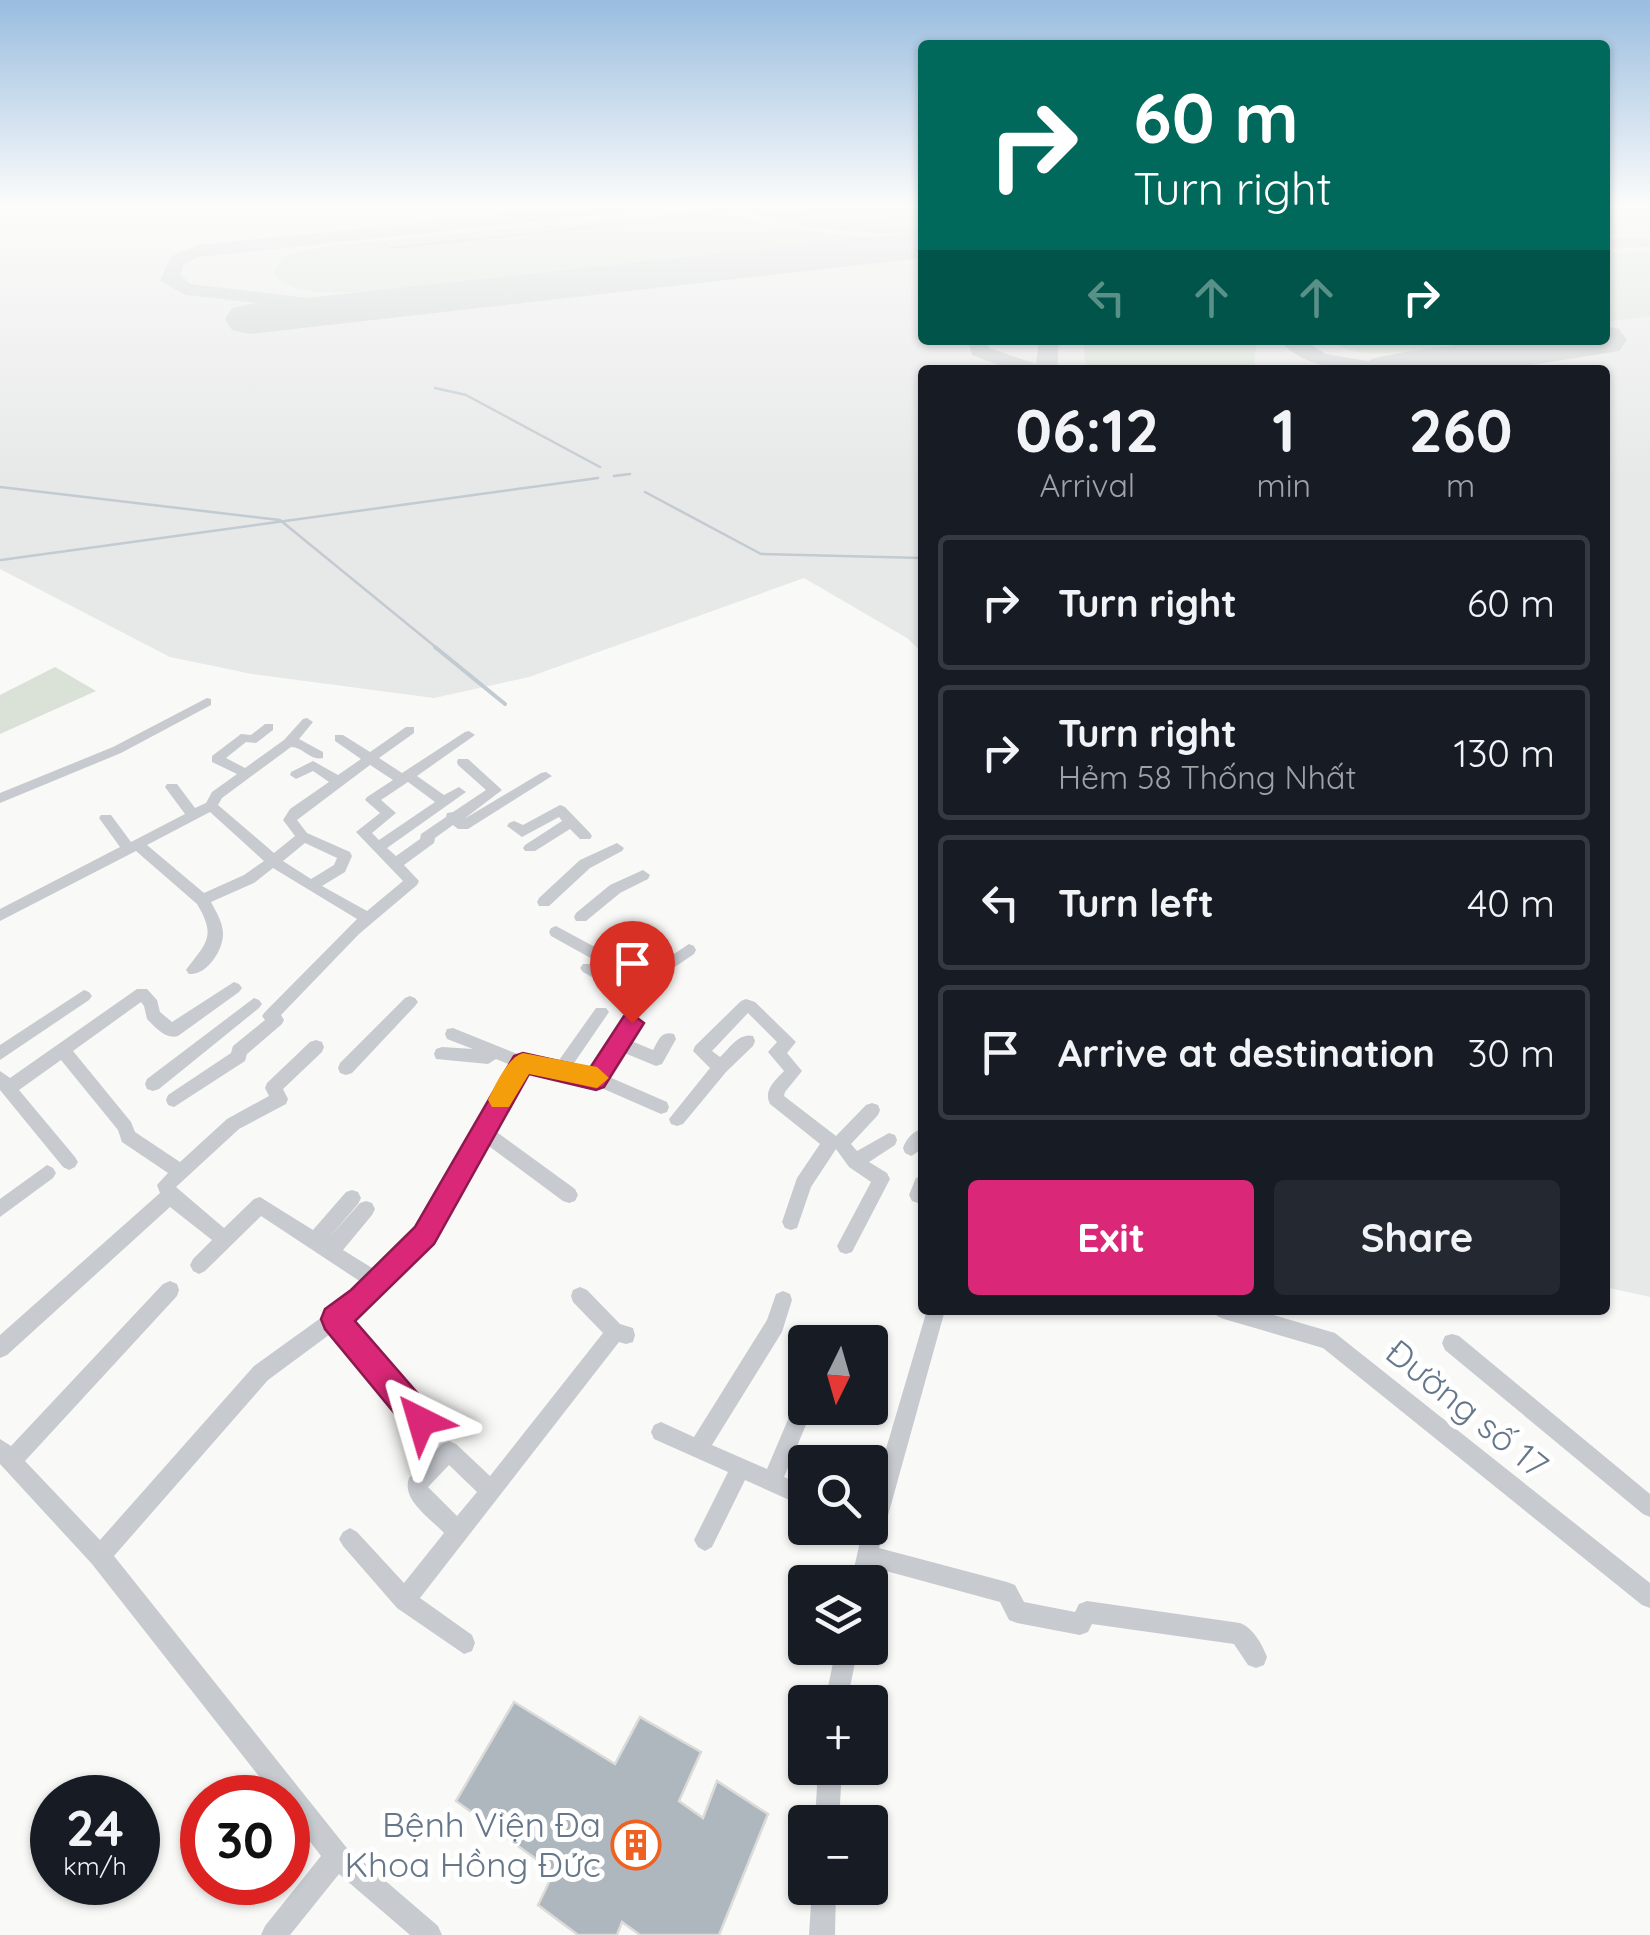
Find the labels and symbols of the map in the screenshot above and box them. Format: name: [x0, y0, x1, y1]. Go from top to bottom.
pin: [590, 921, 675, 1024]
north arrow: [788, 1325, 888, 1425]
street label: Đường số 17: [1378, 1329, 1558, 1487]
position arrow: [369, 1369, 473, 1473]
speed limit sign: 30: [180, 1775, 310, 1905]
place label: Bệnh Viện Đa Khoa Hồng Đức: [344, 1802, 601, 1886]
building icon: Bệnh Viện Đa Khoa Hồng Đức: [610, 1819, 662, 1871]

